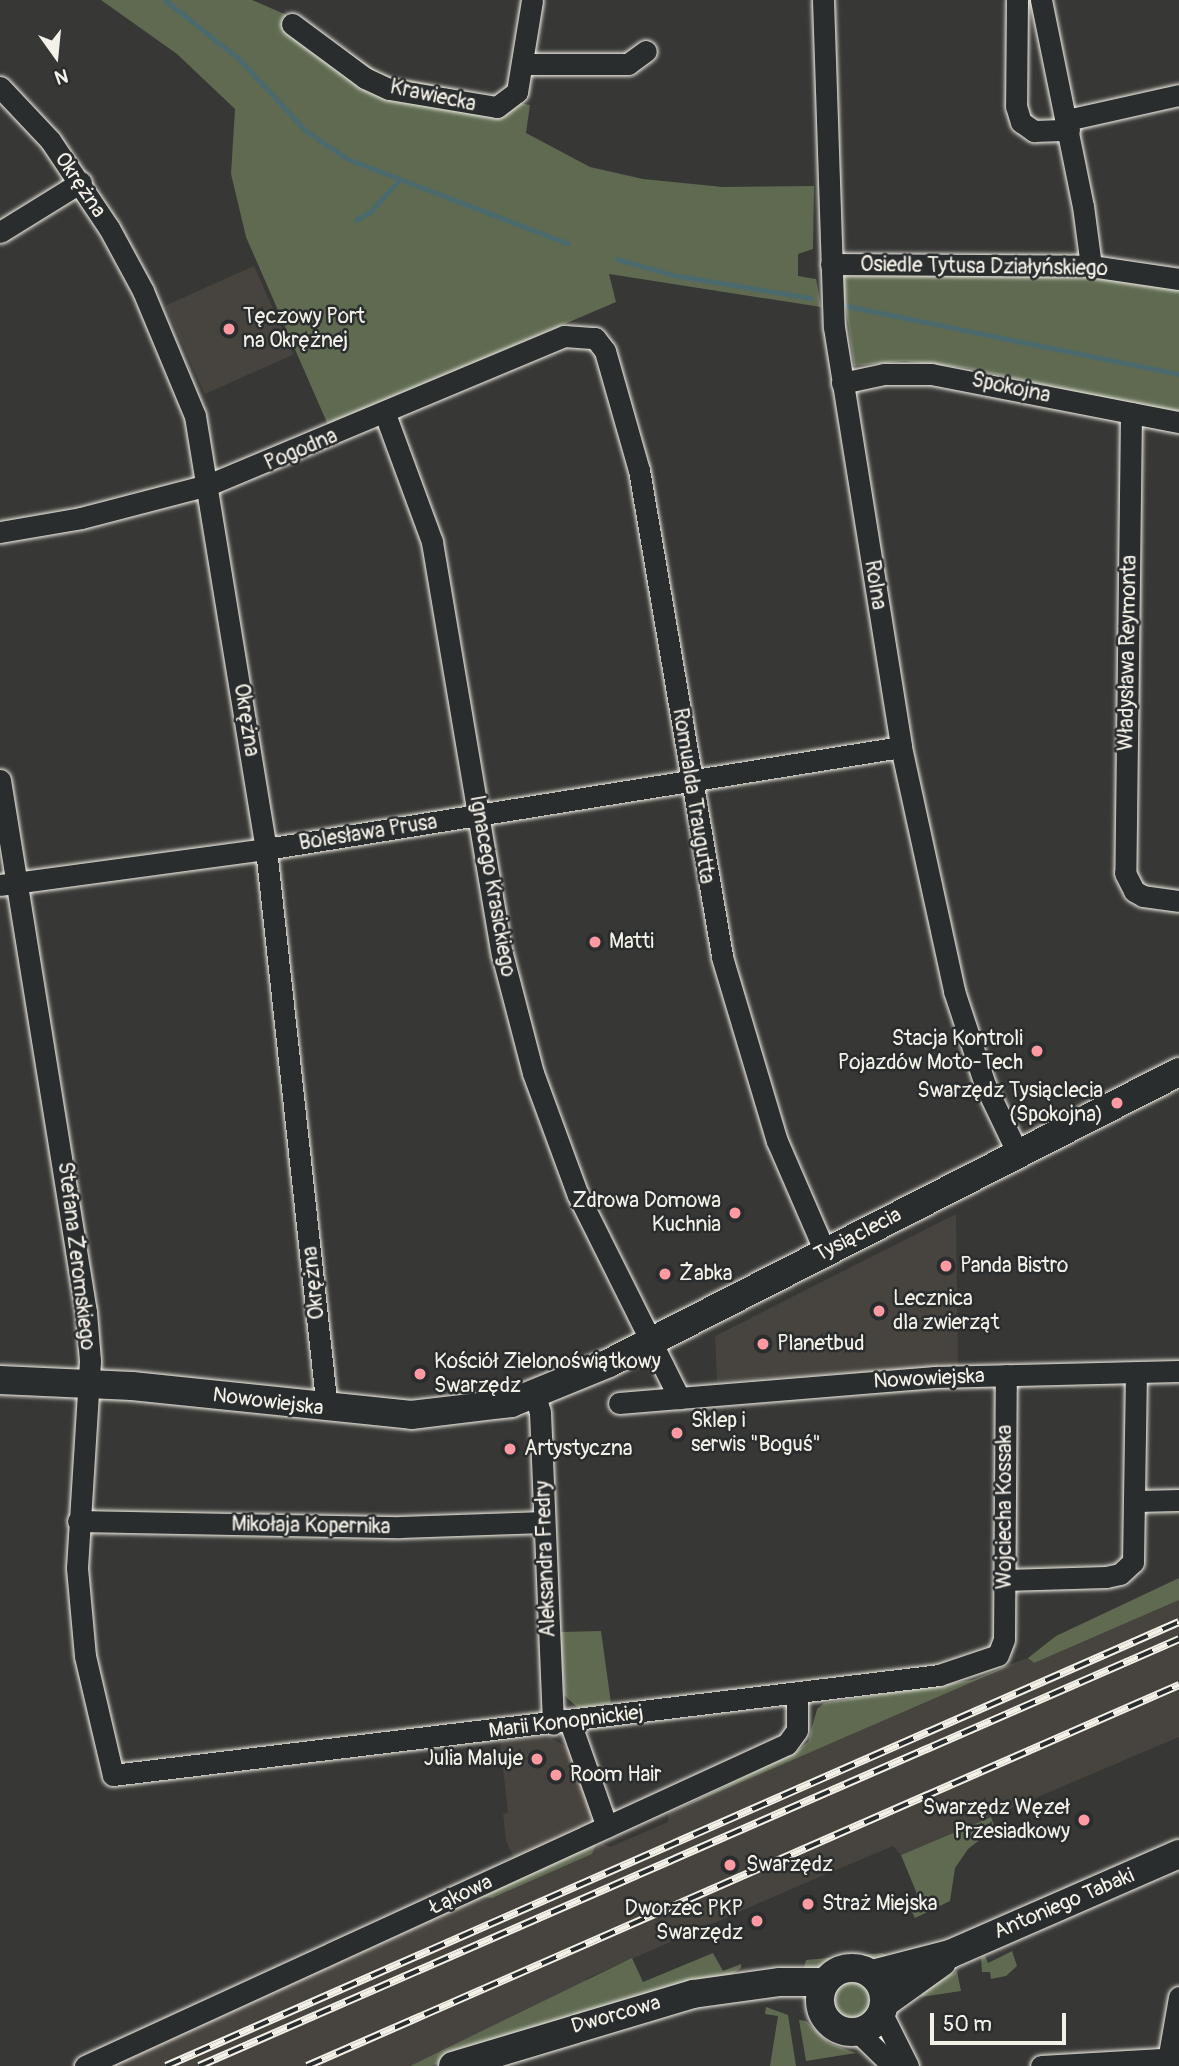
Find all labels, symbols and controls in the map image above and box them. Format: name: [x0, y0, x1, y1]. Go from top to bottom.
north arrow: [21, 21, 91, 91]
text: N: [52, 63, 71, 90]
street label: Krawiecka: [388, 75, 478, 117]
street label: Okrężna: [49, 148, 111, 222]
street label: Osiedle Tytusa Działyńskiego: [860, 252, 1108, 282]
place label: Tęczowy Port na Okrężnej: [243, 304, 365, 354]
marker: Tęczowy Port na Okrężnej: [221, 321, 237, 337]
street label: Spokojna: [969, 367, 1053, 409]
street label: Pogodna: [261, 423, 341, 477]
street label: Władysława Reymonta: [1114, 555, 1142, 751]
street label: Rolna: [859, 558, 891, 612]
street label: Okrężna: [228, 682, 264, 758]
street label: Romualda Traugutta: [667, 706, 719, 886]
street label: Ignacego Krasickiego: [464, 793, 520, 979]
street label: Bolesława Prusa: [297, 810, 439, 856]
place label: Matti: [609, 929, 654, 955]
marker: Matti: [587, 934, 603, 950]
place label: Stacja Kontroli Pojazdów Moto-Tech: [838, 1026, 1023, 1076]
marker: Stacja Kontroli Pojazdów Moto-Tech: [1029, 1043, 1045, 1059]
place label: Swarzędz Tysiąclecia (Spokojna): [917, 1078, 1103, 1128]
marker: Swarzędz Tysiąclecia (Spokojna): [1109, 1095, 1125, 1111]
street label: Stefana Żeromskiego: [52, 1160, 100, 1352]
place label: Zdrowa Domowa Kuchnia: [572, 1188, 721, 1238]
street label: Tysiąclecia: [810, 1202, 906, 1268]
marker: Zdrowa Domowa Kuchnia: [727, 1205, 743, 1221]
street label: Okrężna: [298, 1245, 330, 1321]
place label: Panda Bistro: [960, 1253, 1068, 1279]
marker: Panda Bistro: [938, 1258, 954, 1274]
place label: Żabka: [679, 1261, 733, 1287]
marker: Żabka: [657, 1266, 673, 1282]
place label: Lecznica dla zwierząt: [893, 1286, 1000, 1336]
marker: Lecznica dla zwierząt: [871, 1303, 887, 1319]
place label: Planetbud: [777, 1331, 865, 1357]
marker: Planetbud: [755, 1336, 771, 1352]
place label: Kościół Zielonoświątkowy Swarzędz: [434, 1349, 661, 1399]
street label: Nowowiejska: [873, 1363, 985, 1395]
marker: Kościół Zielonoświątkowy Swarzędz: [412, 1366, 428, 1382]
street label: Nowowiejska: [211, 1383, 325, 1421]
place label: Sklep i serwis "Boguś": [691, 1408, 821, 1458]
marker: Sklep i serwis "Boguś": [669, 1425, 685, 1441]
street label: Wojciecha Kossaka: [992, 1425, 1018, 1589]
place label: Artystyczna: [524, 1436, 633, 1462]
marker: Artystyczna: [502, 1441, 518, 1457]
street label: Aleksandra Fredry: [531, 1480, 561, 1638]
street label: Mikołaja Kopernika: [231, 1512, 391, 1540]
street label: Marii Konopnickiej: [487, 1700, 645, 1744]
place label: Julia Maluje: [424, 1746, 523, 1772]
marker: Julia Maluje: [529, 1751, 545, 1767]
place label: Room Hair: [570, 1762, 662, 1788]
marker: Room Hair: [548, 1767, 564, 1783]
place label: Swarzędz Węzeł Przesiadkowy: [923, 1795, 1070, 1845]
marker: Swarzędz Węzeł Przesiadkowy: [1076, 1812, 1092, 1828]
place label: Swarzędz: [746, 1852, 833, 1878]
marker: Swarzędz: [720, 1855, 740, 1875]
street label: Antoniego Tabaki: [990, 1863, 1138, 1945]
street label: Łąkowa: [425, 1870, 497, 1920]
place label: Straż Miejska: [822, 1891, 937, 1917]
place label: Dworzec PKP Swarzędz: [625, 1896, 743, 1946]
marker: Straż Miejska: [800, 1896, 816, 1912]
marker: Dworzec PKP Swarzędz: [749, 1913, 765, 1929]
street label: Dworcowa: [568, 1990, 664, 2040]
scale bar: [934, 2000, 1070, 2044]
text: 50 m: [943, 2011, 992, 2038]

